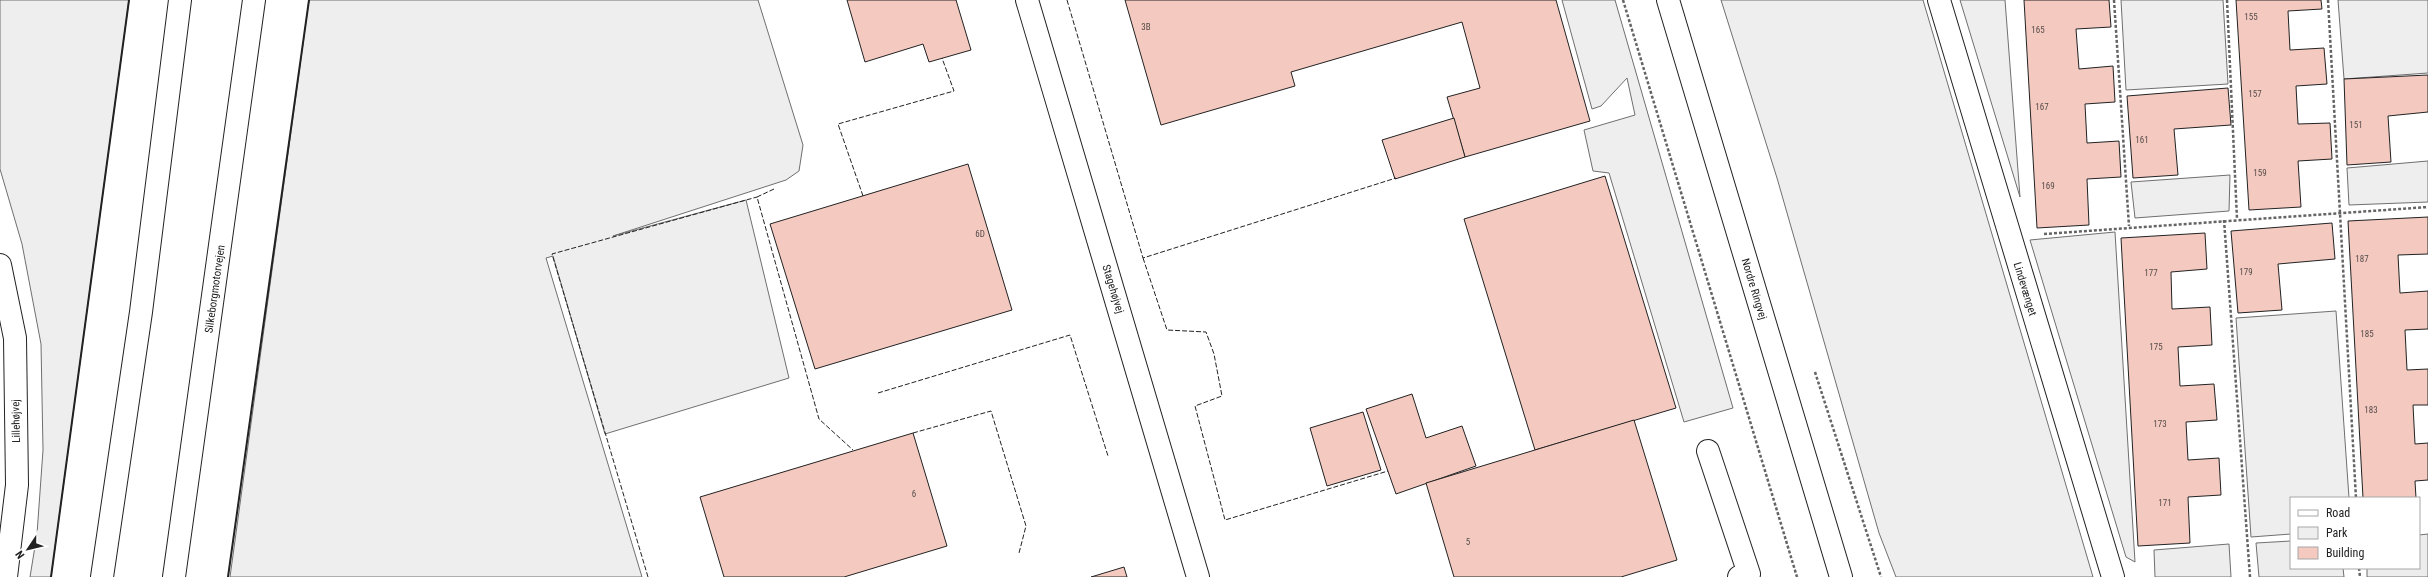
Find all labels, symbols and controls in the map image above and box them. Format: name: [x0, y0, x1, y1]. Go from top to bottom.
house number: 155: [2244, 12, 2258, 22]
house number: 3B: [1141, 22, 1151, 32]
house number: 165: [2031, 25, 2045, 35]
house number: 157: [2248, 89, 2262, 99]
house number: 167: [2035, 102, 2049, 112]
house number: 151: [2349, 120, 2363, 130]
house number: 161: [2135, 135, 2149, 145]
house number: 159: [2253, 168, 2267, 178]
house number: 169: [2041, 181, 2055, 191]
house number: 6D: [975, 229, 985, 239]
street label: Silkeborgmotorvejen: [202, 244, 228, 334]
house number: 187: [2355, 254, 2369, 264]
street label: Nordre Ringvej: [1739, 257, 1769, 321]
street label: Lindevænget: [2011, 261, 2039, 317]
street label: Stagehøjvej: [1099, 263, 1127, 315]
house number: 179: [2239, 267, 2253, 277]
house number: 177: [2144, 268, 2158, 278]
house number: 185: [2360, 329, 2374, 339]
house number: 175: [2149, 342, 2163, 352]
street label: Lillehøjvej: [9, 399, 23, 443]
house number: 183: [2364, 405, 2378, 415]
house number: 173: [2153, 419, 2167, 429]
house number: 6: [912, 489, 916, 499]
legend: [2290, 497, 2420, 569]
house number: 171: [2158, 498, 2172, 508]
text: Road: [2326, 506, 2350, 520]
text: Park: [2326, 526, 2348, 540]
north arrow: [8, 529, 48, 569]
house number: 5: [1466, 537, 1471, 547]
text: Building: [2326, 546, 2364, 560]
text: N: [13, 548, 27, 561]

